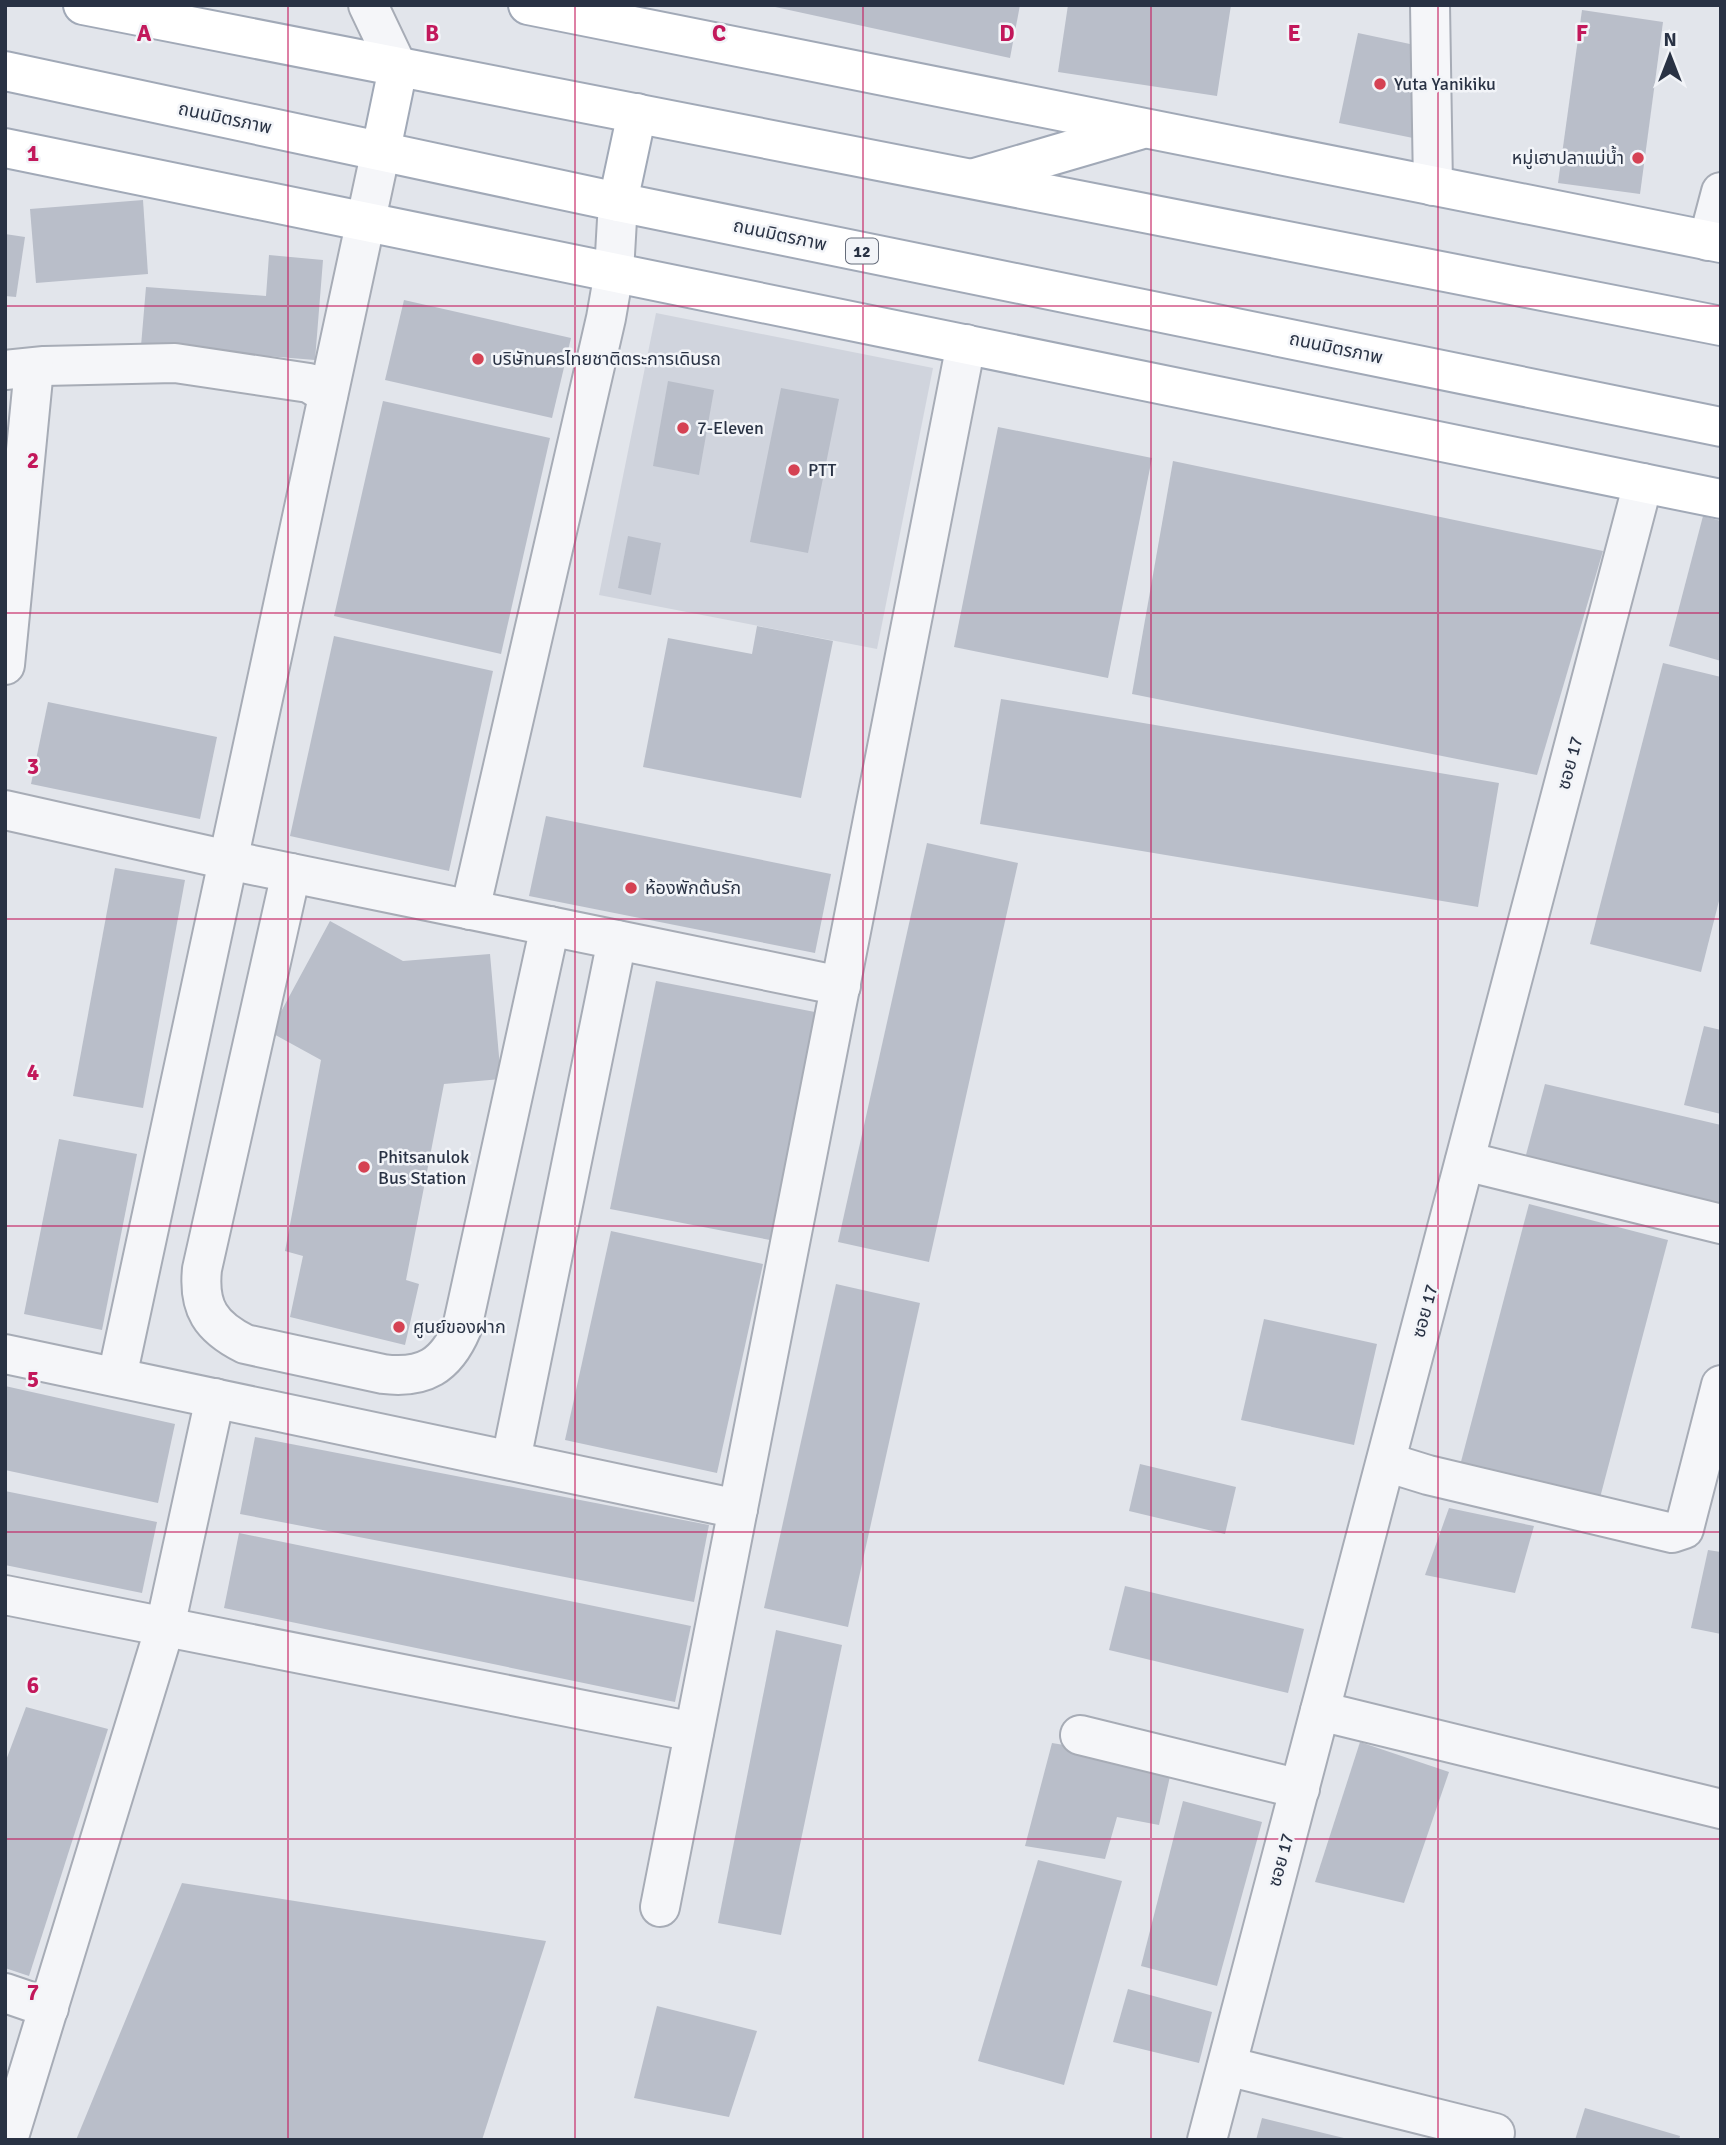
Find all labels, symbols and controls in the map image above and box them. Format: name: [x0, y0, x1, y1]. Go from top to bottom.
text: A: [137, 19, 152, 48]
text: B: [425, 19, 439, 48]
text: C: [712, 19, 726, 48]
text: D: [999, 19, 1015, 48]
text: E: [1287, 19, 1301, 48]
text: F: [1576, 19, 1588, 48]
north arrow: [1635, 21, 1705, 91]
text: N: [1663, 28, 1677, 52]
place label: Yuta Yanikiku: [1394, 73, 1496, 95]
marker: Yuta Yanikiku: [1372, 76, 1388, 92]
street label: ถนนมิตรภาพ: [176, 97, 274, 139]
text: 1: [27, 139, 39, 168]
place label: หมู่เฮาปลาแม่น้ำ: [1512, 145, 1624, 170]
marker: หมู่เฮาปลาแม่น้ำ: [1630, 150, 1646, 166]
street label: ถนนมิตรภาพ: [731, 214, 829, 256]
road number: 12: [846, 238, 878, 264]
street label: ถนนมิตรภาพ: [1287, 327, 1385, 369]
place label: บริษัทนครไทยชาติตระการเดินรถ: [492, 348, 721, 370]
marker: บริษัทนครไทยชาติตระการเดินรถ: [470, 351, 486, 367]
place label: 7-Eleven: [697, 417, 764, 439]
marker: 7-Eleven: [675, 420, 691, 436]
text: 2: [27, 446, 39, 475]
place label: PTT: [808, 459, 837, 481]
marker: PTT: [786, 462, 802, 478]
street label: ซอย 17: [1552, 734, 1588, 792]
text: 3: [27, 752, 39, 781]
place label: ห้องพักต้นรัก: [645, 877, 741, 899]
marker: ห้องพักต้นรัก: [623, 880, 639, 896]
text: 4: [27, 1058, 39, 1087]
place label: Phitsanulok Bus Station: [378, 1146, 469, 1189]
marker: Phitsanulok Bus Station: [356, 1159, 372, 1175]
street label: ซอย 17: [1407, 1282, 1443, 1340]
place label: ศูนย์ของฝาก: [413, 1316, 506, 1339]
marker: ศูนย์ของฝาก: [391, 1319, 407, 1335]
text: 5: [27, 1365, 39, 1394]
text: 6: [27, 1671, 39, 1700]
street label: ซอย 17: [1263, 1831, 1299, 1889]
text: 7: [27, 1978, 39, 2007]

